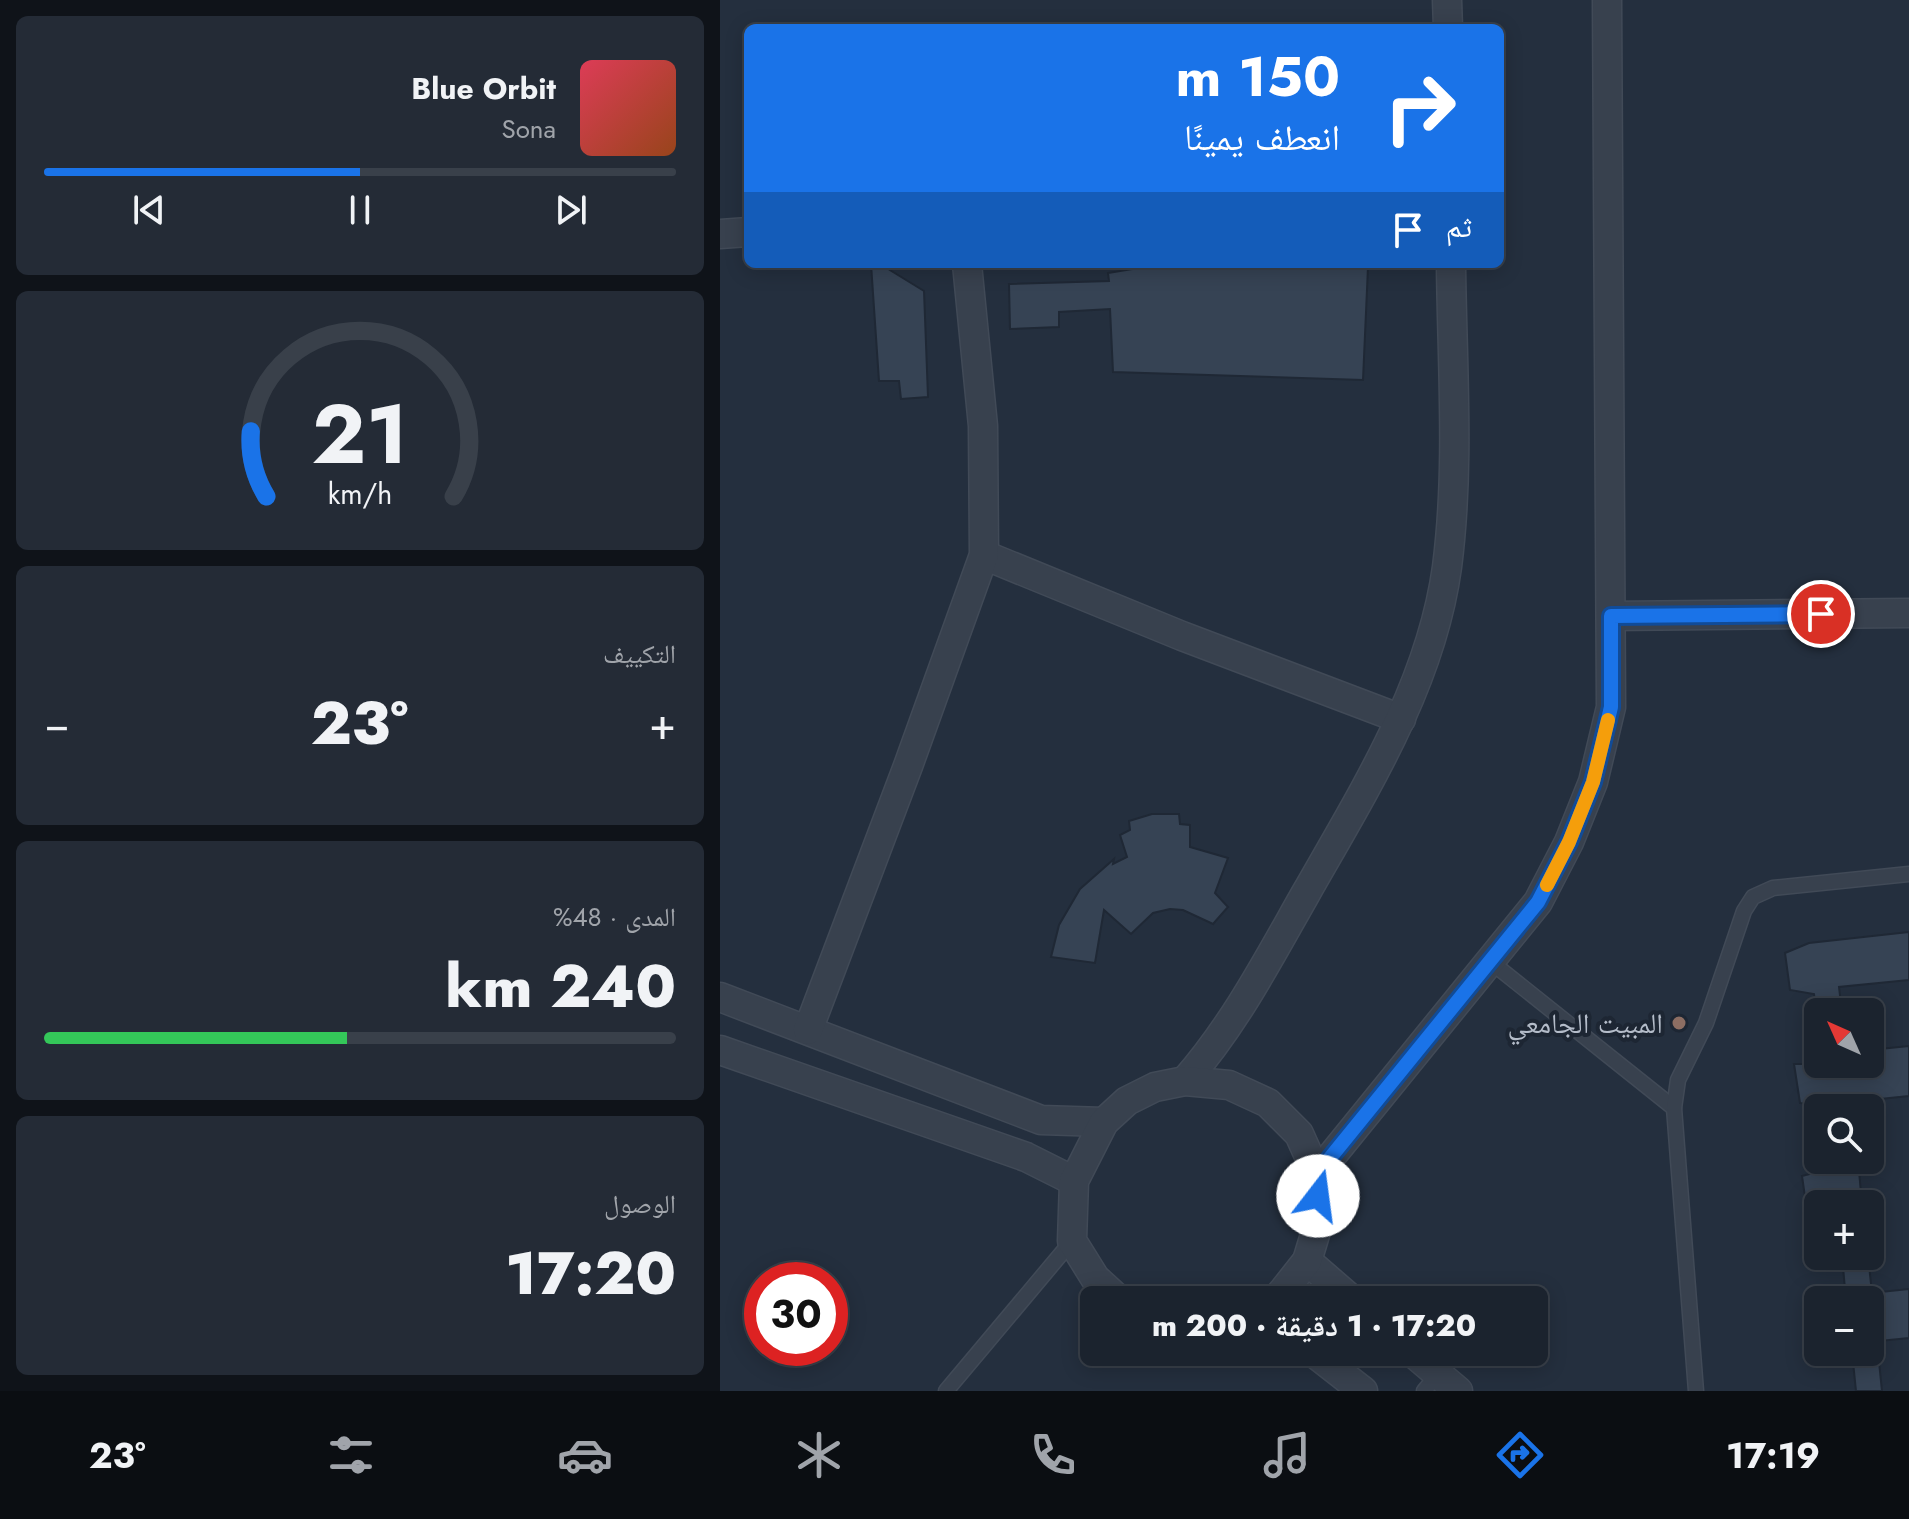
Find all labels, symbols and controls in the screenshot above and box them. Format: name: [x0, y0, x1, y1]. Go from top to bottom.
text: 150 m: [1176, 36, 1340, 117]
icon: right: [1368, 56, 1472, 160]
text: Blue Orbit: [411, 67, 556, 110]
text: Sona: [501, 110, 556, 148]
text: انعطف يمينًا: [1184, 111, 1340, 163]
icon: previous: [127, 188, 171, 232]
icon: pause: [338, 188, 382, 232]
icon: next: [549, 188, 593, 232]
text: ثم: [1446, 205, 1472, 248]
icon: arrive: [1386, 208, 1430, 252]
text: 21: [312, 373, 408, 493]
text: km/h: [328, 473, 392, 515]
pin: [1787, 580, 1855, 648]
icon: arrive: [1799, 592, 1843, 636]
text: التكييف: [603, 635, 676, 673]
text: 23°: [311, 680, 408, 767]
text: −: [44, 692, 70, 756]
text: +: [649, 692, 676, 756]
text: المدى · 48%: [553, 898, 676, 936]
text: 240 km: [445, 943, 676, 1030]
north arrow: [1804, 998, 1884, 1078]
map controls: [1804, 998, 1884, 1366]
place label: المبيت الجامعي: [1507, 1003, 1663, 1046]
marker: المبيت الجامعي: [1670, 1014, 1688, 1032]
button: search: [1804, 1094, 1884, 1174]
position arrow: [1276, 1154, 1360, 1238]
text: الوصول: [604, 1185, 676, 1223]
button: +: [1804, 1190, 1884, 1270]
text: 17:20: [505, 1230, 676, 1317]
speed limit sign: 30: [744, 1262, 848, 1366]
button: −: [1804, 1286, 1884, 1366]
text: 17:20 · 1 دقيقة · 200 m: [1152, 1304, 1476, 1347]
icon: filters: [323, 1427, 379, 1483]
icon: car: [557, 1427, 613, 1483]
icon: climate: [791, 1427, 847, 1483]
icon: phone: [1025, 1427, 1081, 1483]
icon: music: [1259, 1427, 1315, 1483]
icon: directions: [1492, 1427, 1548, 1483]
text: 23°: [89, 1429, 146, 1481]
text: 17:19: [1726, 1429, 1820, 1481]

